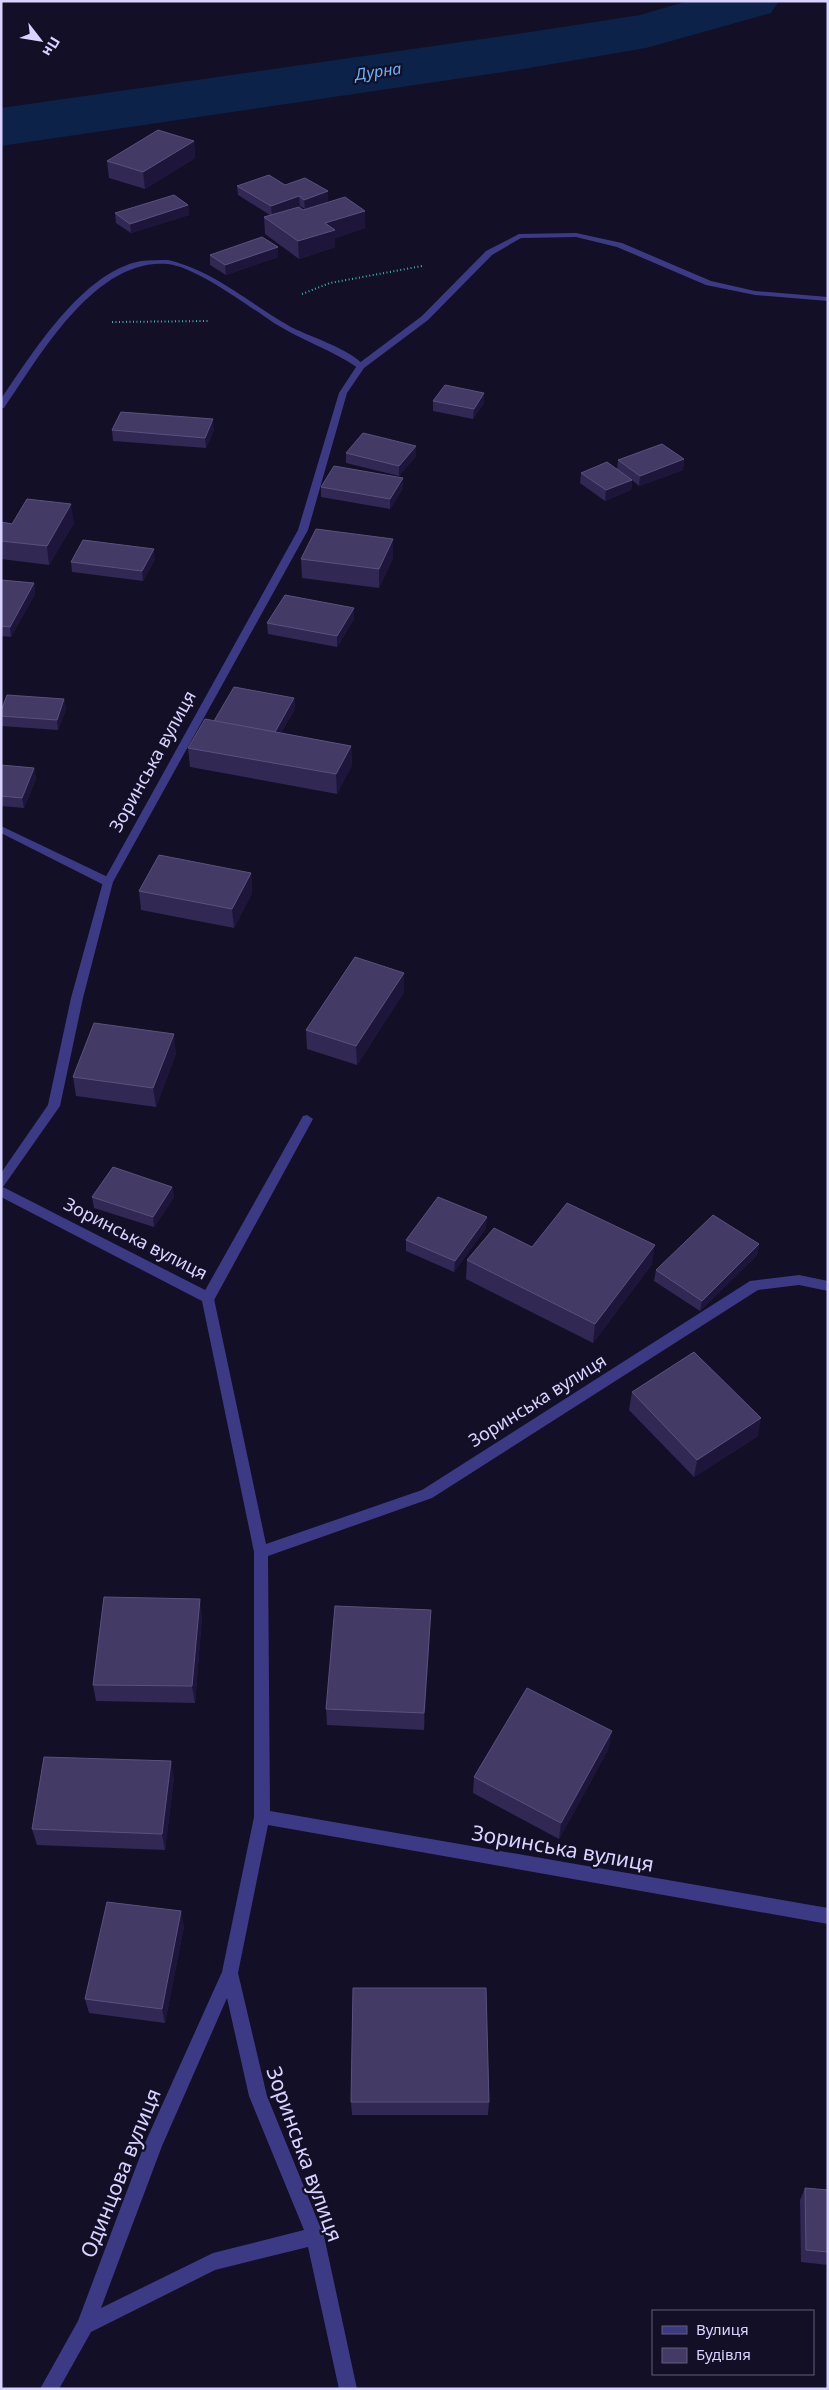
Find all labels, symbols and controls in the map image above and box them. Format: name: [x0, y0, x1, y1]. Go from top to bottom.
north arrow: [15, 15, 65, 65]
text: Пн: [38, 34, 65, 60]
water label: Дурна: [351, 57, 403, 85]
street label: Зоринська вулиця: [103, 686, 201, 836]
street label: Зоринська вулиця: [60, 1191, 212, 1285]
street label: Зоринська вулиця: [464, 1348, 610, 1452]
street label: Зоринська вулиця: [470, 1818, 656, 1878]
street label: Зоринська вулиця: [260, 2062, 350, 2246]
street label: Одинцова вулиця: [73, 2084, 167, 2262]
legend: [652, 2310, 814, 2375]
text: Вулиця: [696, 2319, 749, 2339]
text: Будівля: [696, 2344, 751, 2364]

